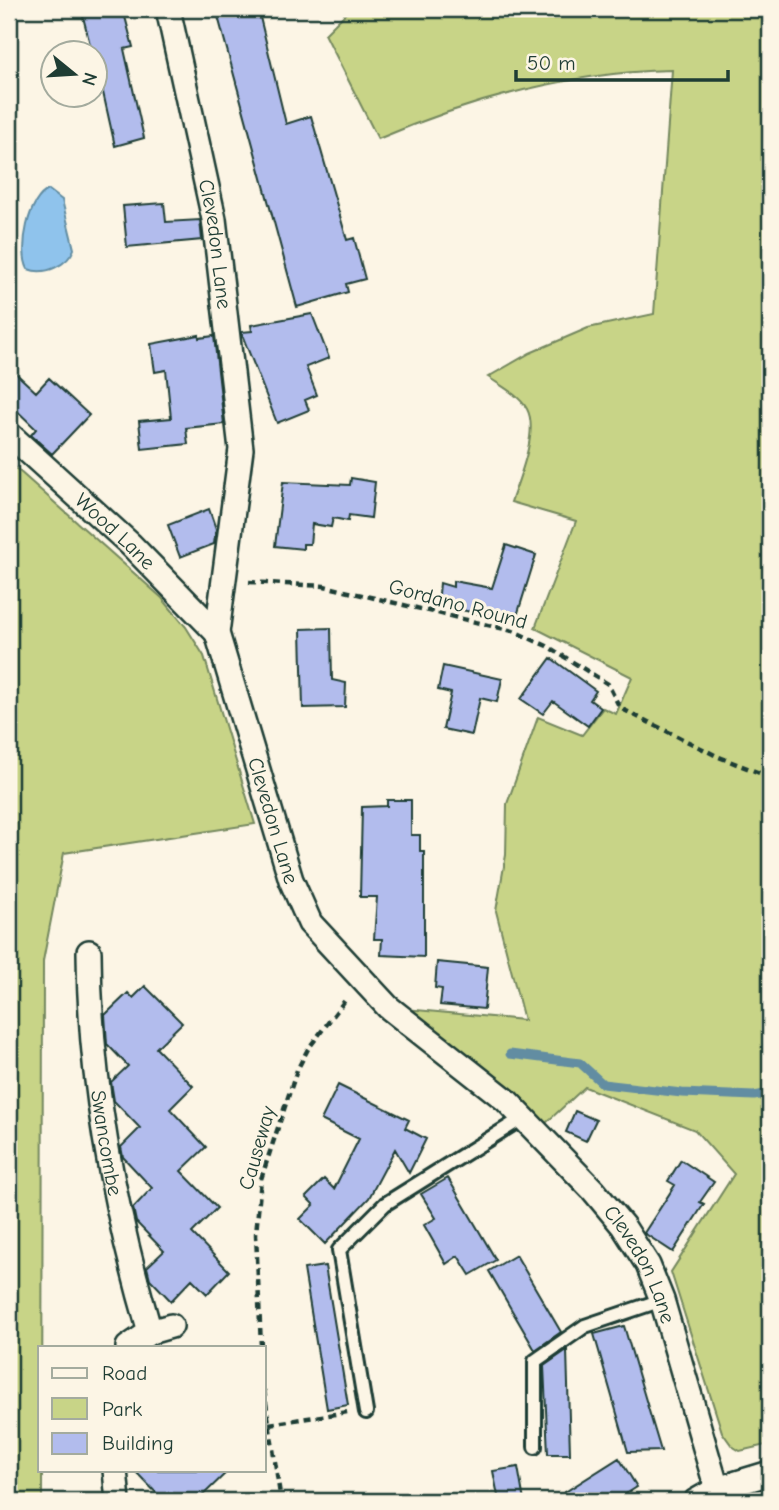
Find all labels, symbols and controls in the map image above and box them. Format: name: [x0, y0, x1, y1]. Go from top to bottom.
north arrow: [38, 38, 108, 108]
scale bar: [516, 38, 728, 82]
text: 50 m: [527, 51, 576, 75]
text: N: [77, 70, 102, 88]
street label: Clevedon Lane: [194, 177, 236, 310]
street label: Wood Lane: [70, 488, 160, 575]
street label: Gordano Round: [386, 574, 530, 634]
street label: Clevedon Lane: [243, 754, 304, 887]
street label: Swancombe: [86, 1089, 127, 1198]
street label: Causeway: [234, 1103, 281, 1193]
street label: Clevedon Lane: [599, 1200, 680, 1326]
legend: [38, 1346, 266, 1472]
text: Road: [102, 1361, 147, 1385]
text: Park: [102, 1397, 142, 1421]
text: Building: [102, 1431, 174, 1455]

